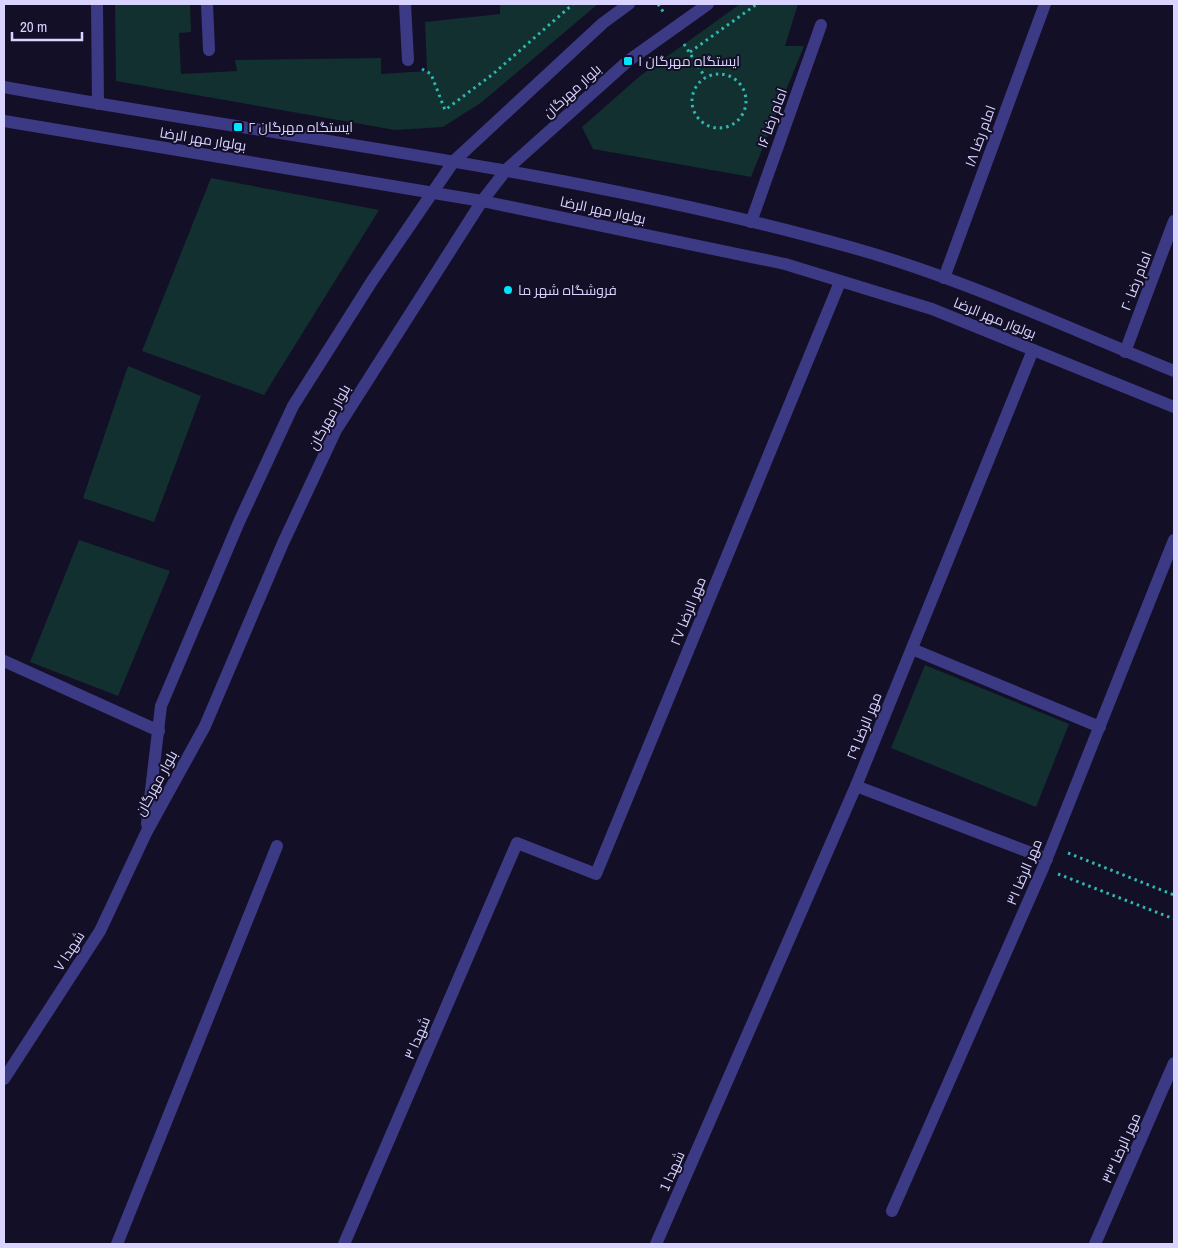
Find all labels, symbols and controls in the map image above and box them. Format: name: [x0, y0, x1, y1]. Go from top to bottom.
scale bar: [12, 10, 82, 42]
text: 20 m: [20, 16, 47, 37]
place label: ایستگاه مهرگان ۱: [638, 52, 740, 70]
marker: ایستگاه مهرگان ۱: [622, 55, 634, 67]
street label: بلوار مهرگان: [539, 60, 605, 122]
street label: امام رضا ۱۶: [753, 86, 792, 151]
street label: امام رضا ۱۸: [961, 103, 1000, 170]
place label: ایستگاه مهرگان ۲: [248, 118, 353, 136]
marker: ایستگاه مهرگان ۲: [232, 121, 244, 133]
street label: بولوار مهر الرضا: [158, 123, 248, 155]
street label: بولوار مهر الرضا: [558, 192, 648, 228]
street label: امام رضا ۲۰: [1116, 249, 1156, 314]
place label: فروشگاه شهر ما: [518, 281, 617, 299]
marker: فروشگاه شهر ما: [502, 284, 514, 296]
street label: بولوار مهر الرضا: [951, 293, 1039, 343]
street label: بلوار مهرگان: [304, 381, 354, 453]
street label: مهر الرضا ۲۷: [666, 574, 710, 648]
street label: مهر الرضا ۲۹: [842, 690, 886, 762]
street label: بلوار مهرگان: [131, 747, 181, 819]
street label: مهر الرضا ۳۱: [1002, 836, 1046, 908]
street label: شهدا ۷: [49, 928, 89, 974]
street label: شهدا ۳: [400, 1014, 434, 1062]
street label: مهر الرضا ۳۳: [1097, 1110, 1145, 1186]
street label: شهدا 1: [655, 1148, 689, 1194]

